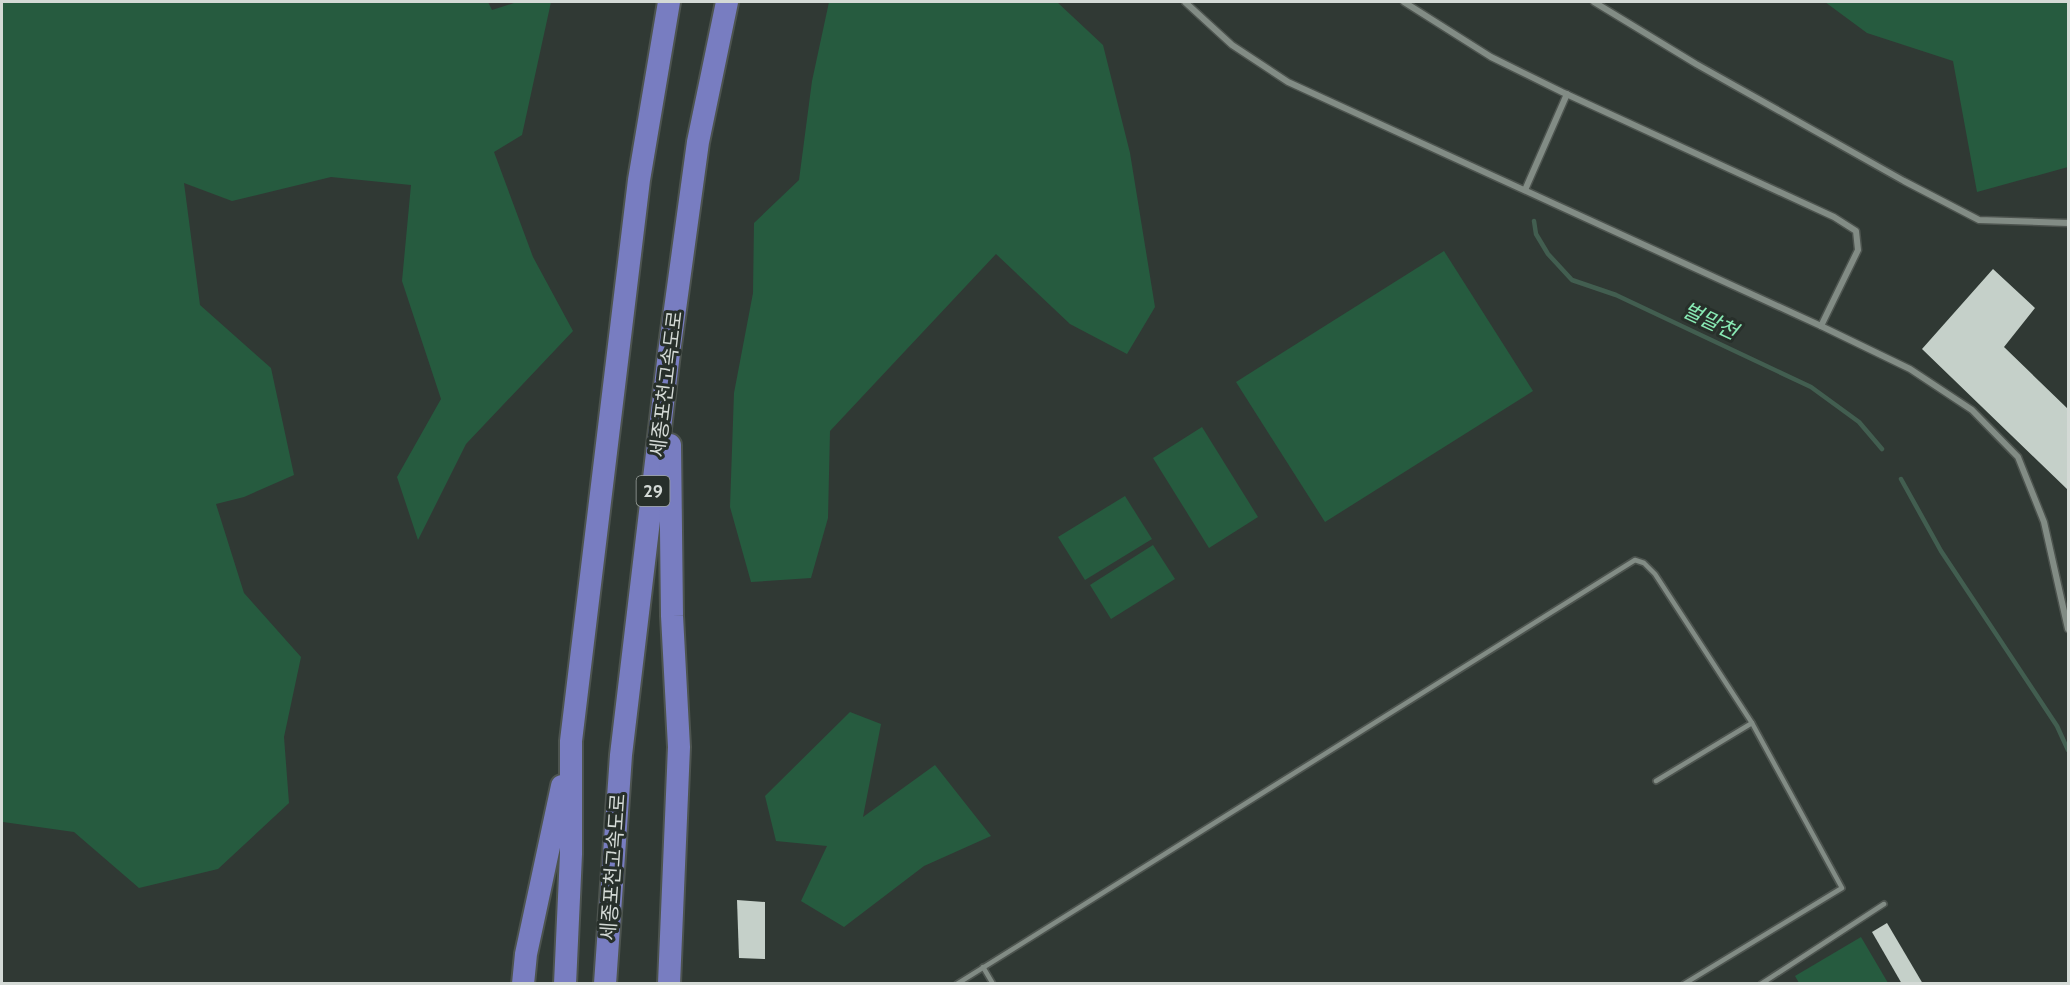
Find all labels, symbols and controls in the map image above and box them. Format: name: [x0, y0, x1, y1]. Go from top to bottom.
water label: 벌말천: [1679, 297, 1744, 345]
street label: 세종포천고속도로: [645, 309, 687, 459]
road number: 29: [636, 476, 670, 506]
street label: 세종포천고속도로: [596, 793, 630, 941]

